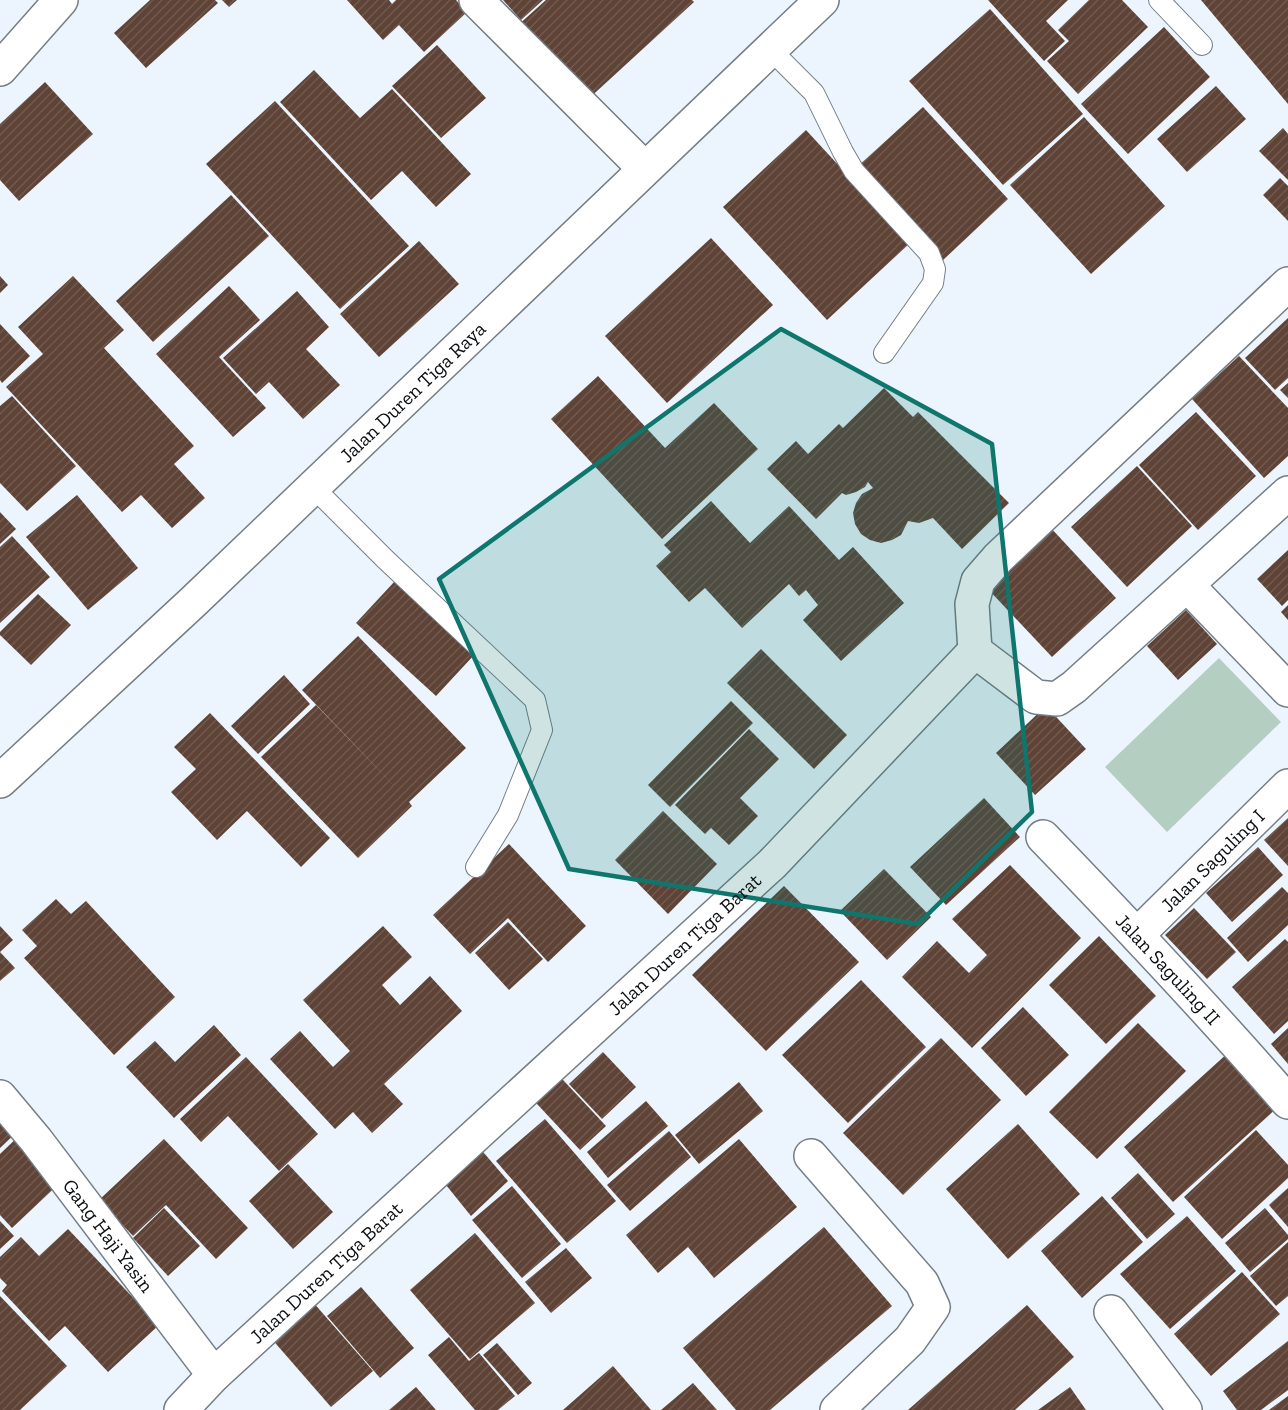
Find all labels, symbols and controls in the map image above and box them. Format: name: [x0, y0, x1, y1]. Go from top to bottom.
street label: Jalan Duren Tiga Raya: [335, 316, 491, 467]
street label: Jalan Saguling I: [1156, 804, 1269, 917]
street label: Jalan Duren Tiga Barat: [603, 868, 766, 1020]
street label: Jalan Saguling II: [1111, 909, 1225, 1030]
street label: Gang Haji Yasin: [58, 1174, 159, 1297]
street label: Jalan Duren Tiga Barat: [245, 1196, 408, 1348]

